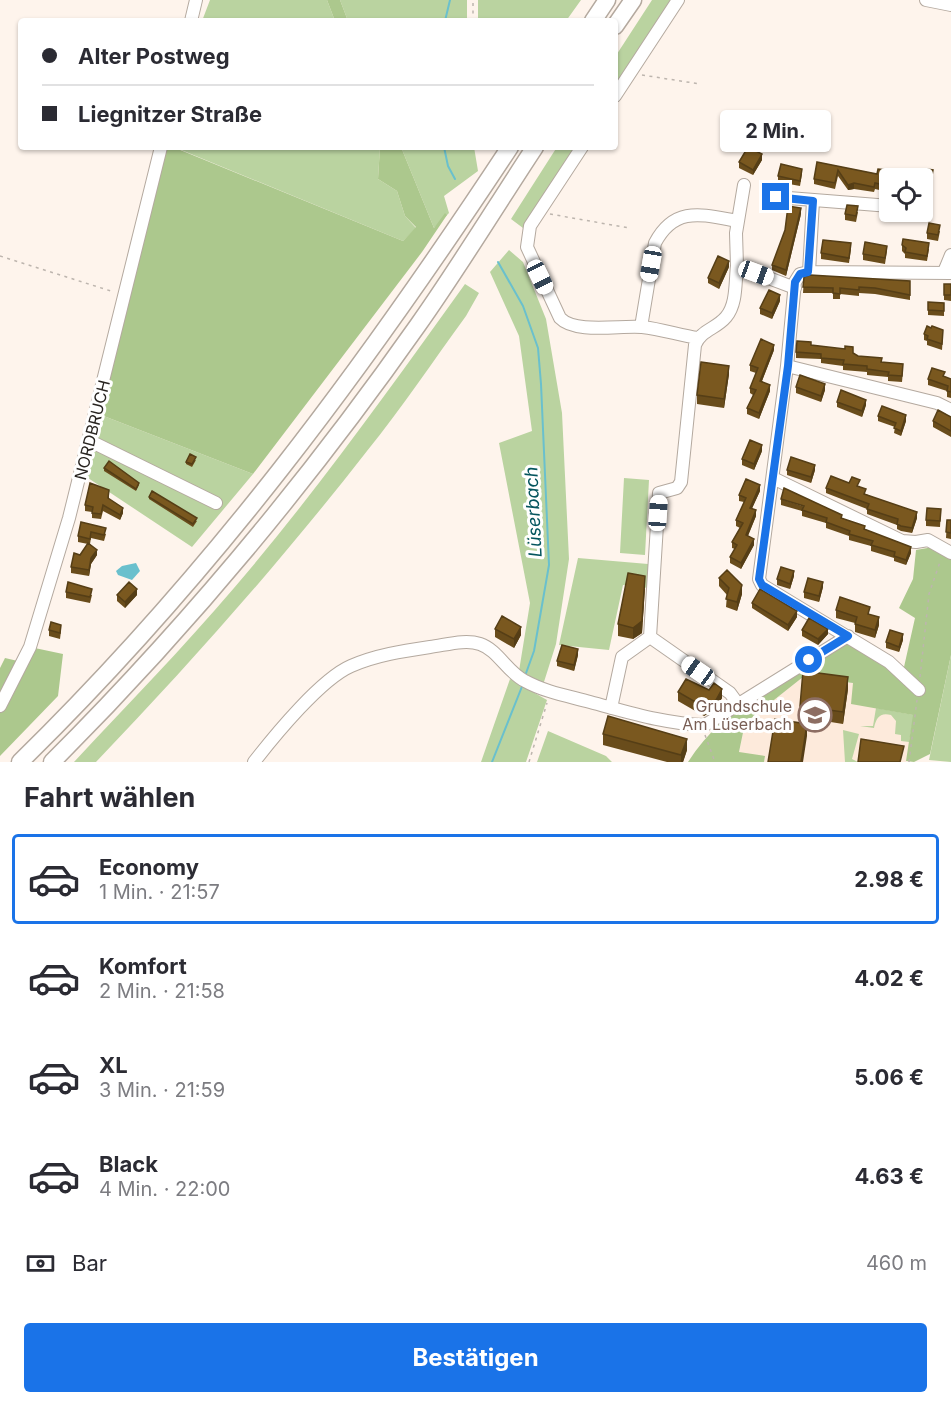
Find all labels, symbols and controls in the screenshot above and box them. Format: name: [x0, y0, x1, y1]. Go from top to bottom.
text: Alter Postweg: [78, 43, 230, 69]
text: Liegnitzer Straße: [78, 101, 262, 127]
callout: 2 Min.: [720, 110, 832, 152]
text: 2 Min.: [745, 119, 806, 143]
map controls: [879, 168, 933, 222]
button: locate: [879, 168, 933, 222]
route end: [762, 183, 789, 210]
car: [639, 245, 663, 283]
car: [524, 257, 556, 297]
car: [736, 258, 776, 288]
street label: NORDBRUCH: [70, 378, 114, 482]
water label: Lüserbach: [520, 466, 546, 558]
car: [648, 494, 668, 532]
route start: [795, 646, 822, 673]
car: [678, 653, 718, 689]
place label: Grundschule Am Lüserbach: [682, 696, 792, 734]
school or university icon: Grundschule Am Lüserbach: [797, 697, 833, 733]
text: Fahrt wählen: [24, 781, 195, 814]
icon: car: [27, 852, 81, 906]
text: Economy: [99, 854, 199, 880]
text: 2.98 €: [854, 866, 924, 892]
text: 1 Min. · 21:57: [99, 880, 220, 904]
icon: car: [27, 951, 81, 1005]
text: Komfort: [99, 953, 187, 979]
text: 4.02 €: [854, 965, 924, 991]
text: 2 Min. · 21:58: [99, 979, 225, 1003]
icon: car: [27, 1050, 81, 1104]
text: XL: [99, 1052, 128, 1078]
text: 5.06 €: [854, 1064, 924, 1090]
text: 3 Min. · 21:59: [99, 1078, 225, 1102]
icon: car: [27, 1149, 81, 1203]
text: Black: [99, 1151, 158, 1177]
text: 4.63 €: [854, 1163, 924, 1189]
text: 4 Min. · 22:00: [99, 1177, 230, 1201]
icon: cash: [24, 1247, 57, 1280]
text: Bar: [72, 1250, 107, 1276]
text: 460 m: [866, 1251, 927, 1275]
button: Bestätigen: [24, 1323, 927, 1392]

